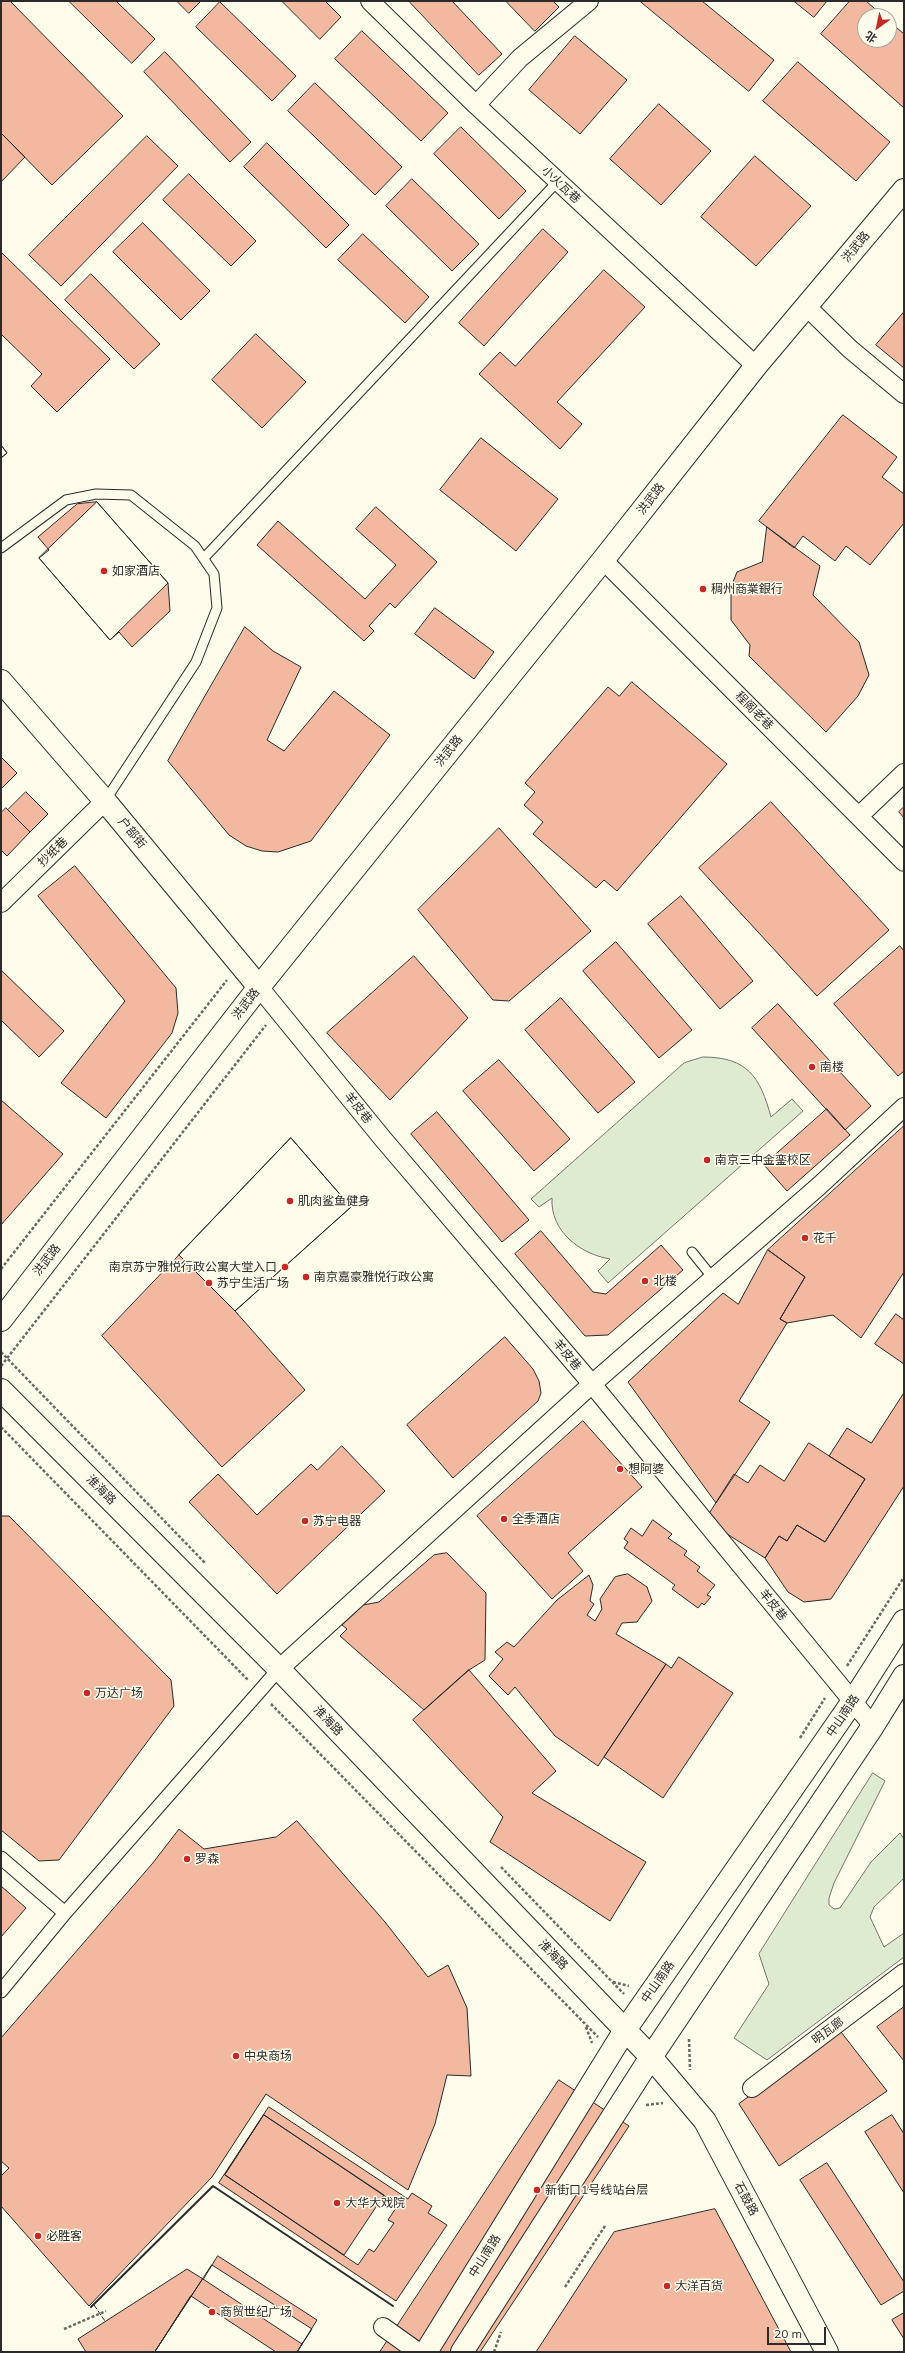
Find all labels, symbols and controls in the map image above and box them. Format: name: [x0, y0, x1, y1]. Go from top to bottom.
north arrow: [857, 8, 897, 48]
text: 北: [863, 28, 879, 46]
street label: 小火瓦巷: [539, 163, 583, 207]
street label: 洪武路: [839, 229, 873, 265]
street label: 洪武路: [634, 480, 668, 518]
place label: 如家酒店: [112, 564, 160, 578]
marker: 如家酒店: [99, 566, 109, 576]
place label: 稠州商業銀行: [711, 582, 783, 596]
marker: 稠州商業銀行: [698, 584, 708, 594]
street label: 程阁老巷: [732, 689, 776, 733]
street label: 洪武路: [432, 732, 466, 770]
street label: 户部街: [115, 815, 149, 851]
street label: 抄纸巷: [35, 834, 71, 870]
street label: 洪武路: [229, 985, 263, 1023]
place label: 南楼: [820, 1060, 844, 1074]
marker: 南楼: [807, 1062, 817, 1072]
street label: 羊皮巷: [341, 1089, 375, 1127]
place label: 南京三中金銮校区: [715, 1153, 811, 1167]
marker: 南京三中金銮校区: [702, 1155, 712, 1165]
place label: 肌肉鲨鱼健身: [298, 1194, 370, 1208]
marker: 肌肉鲨鱼健身: [285, 1196, 295, 1206]
place label: 花千: [813, 1231, 837, 1245]
marker: 花千: [800, 1233, 810, 1243]
street label: 洪武路: [30, 1241, 64, 1279]
place label: 南京苏宁雅悦行政公寓大堂入口: [109, 1260, 277, 1274]
marker: 南京苏宁雅悦行政公寓大堂入口: [280, 1262, 290, 1272]
place label: 南京嘉豪雅悦行政公寓: [314, 1270, 434, 1284]
marker: 南京嘉豪雅悦行政公寓: [301, 1272, 311, 1282]
place label: 北楼: [653, 1274, 677, 1288]
place label: 苏宁生活广场: [217, 1276, 289, 1290]
marker: 北楼: [640, 1276, 650, 1286]
marker: 苏宁生活广场: [204, 1278, 214, 1288]
street label: 羊皮巷: [550, 1337, 584, 1373]
place label: 想阿婆: [628, 1462, 664, 1476]
marker: 想阿婆: [615, 1464, 625, 1474]
street label: 淮海路: [83, 1472, 119, 1508]
place label: 全季酒店: [512, 1512, 560, 1526]
place label: 苏宁电器: [313, 1514, 361, 1528]
marker: 全季酒店: [499, 1514, 509, 1524]
marker: 苏宁电器: [300, 1516, 310, 1526]
street label: 羊皮巷: [756, 1586, 790, 1624]
place label: 万达广场: [95, 1686, 143, 1700]
marker: 万达广场: [82, 1688, 92, 1698]
street label: 中山南路: [824, 1692, 862, 1740]
street label: 淮海路: [310, 1703, 346, 1739]
place label: 罗森: [195, 1852, 219, 1866]
marker: 罗森: [182, 1854, 192, 1864]
street label: 淮海路: [535, 1937, 571, 1973]
street label: 中山南路: [638, 1958, 678, 2006]
street label: 明瓦廊: [809, 2014, 847, 2048]
place label: 中央商场: [244, 2049, 292, 2063]
marker: 中央商场: [231, 2051, 241, 2061]
street label: 石鼓路: [731, 2180, 761, 2218]
place label: 新街口1号线站台层: [545, 2183, 648, 2197]
marker: 新街口1号线站台层: [532, 2185, 542, 2195]
place label: 大华大戏院: [345, 2196, 405, 2210]
marker: 大华大戏院: [332, 2198, 342, 2208]
place label: 必胜客: [46, 2229, 82, 2243]
marker: 必胜客: [33, 2231, 43, 2241]
street label: 中山南路: [466, 2232, 504, 2280]
place label: 大洋百货: [675, 2279, 723, 2293]
marker: 大洋百货: [662, 2281, 672, 2291]
place label: 商贸世纪广场: [220, 2305, 292, 2319]
marker: 商贸世纪广场: [207, 2307, 217, 2317]
scale bar: [769, 2319, 828, 2345]
text: 20 m: [774, 2326, 802, 2341]

